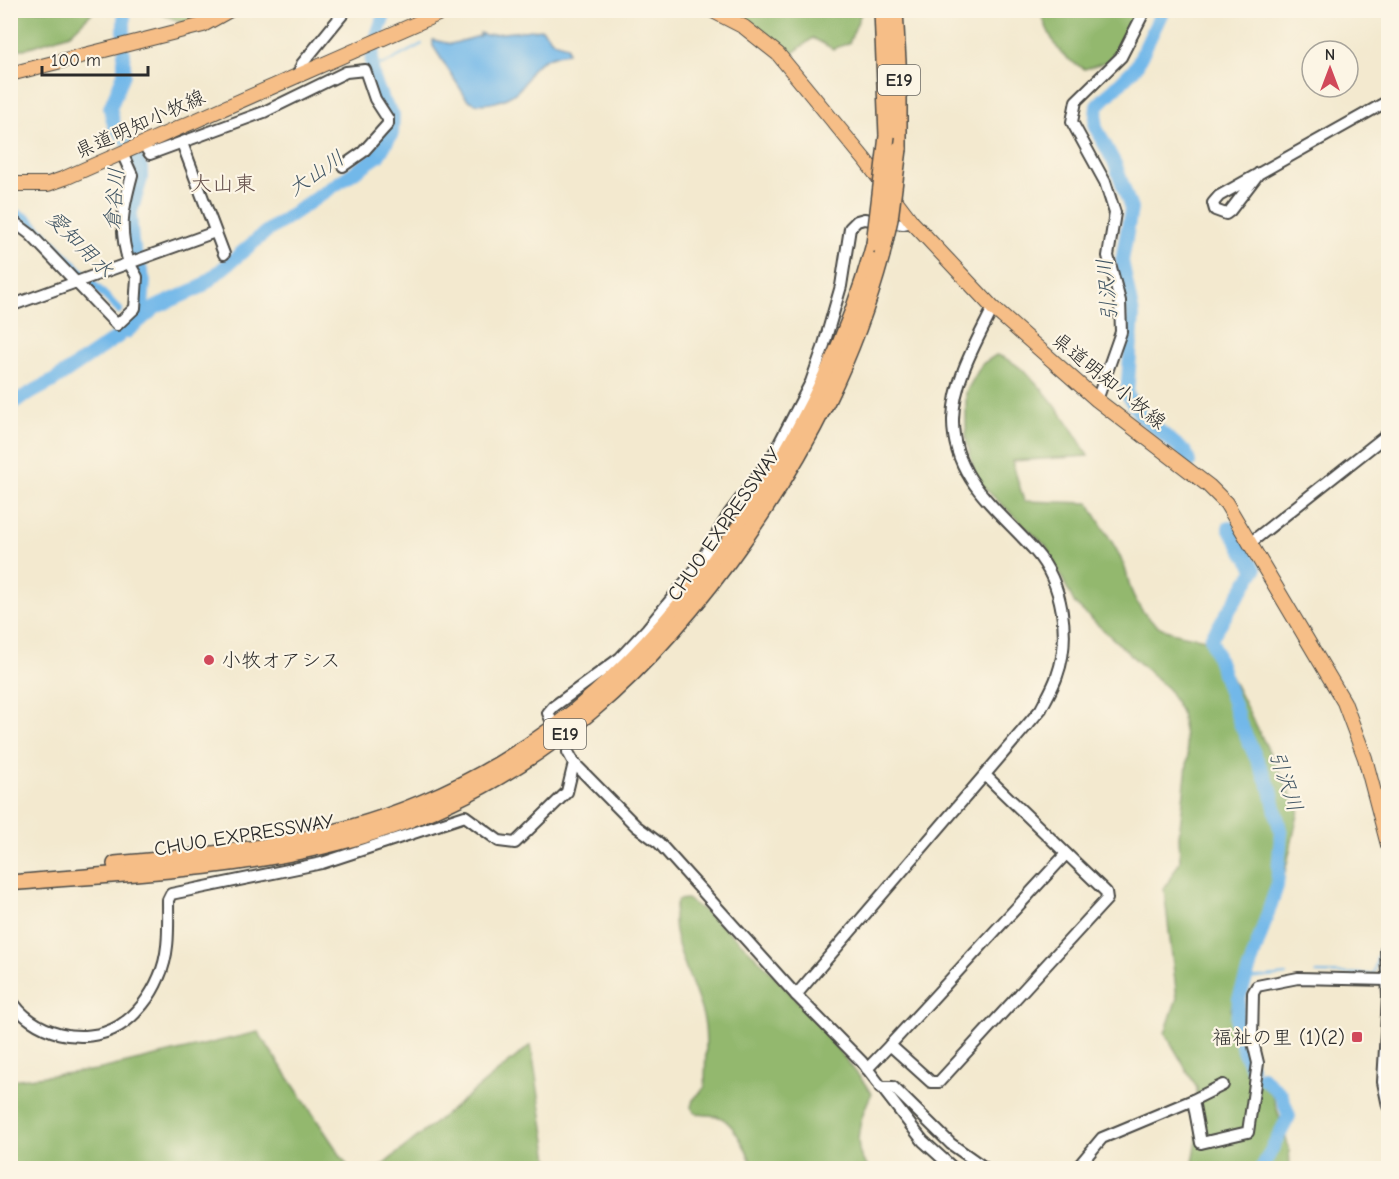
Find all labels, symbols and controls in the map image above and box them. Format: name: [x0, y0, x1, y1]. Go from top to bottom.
scale bar: [42, 39, 148, 77]
north arrow: [1300, 39, 1360, 99]
text: N: [1325, 46, 1335, 64]
text: 100 m: [51, 50, 101, 71]
road number: E19: [878, 65, 920, 95]
street label: 県道明知小牧線: [71, 85, 209, 163]
water label: 大山川: [283, 145, 349, 201]
water label: 倉谷川: [100, 167, 128, 231]
district label: 大山東: [190, 171, 256, 197]
water label: 愛知用水: [42, 206, 118, 282]
water label: 引沢川: [1092, 258, 1122, 322]
street label: 県道明知小牧線: [1047, 328, 1171, 434]
street label: CHUO EXPRESSWAY: [662, 443, 786, 605]
place label: 小牧オアシス: [221, 649, 341, 672]
marker: 小牧オアシス: [202, 653, 216, 667]
road number: E19: [544, 719, 586, 749]
water label: 引沢川: [1264, 747, 1308, 815]
street label: CHUO EXPRESSWAY: [152, 809, 336, 861]
place label: 福祉の里 (1)(2): [1212, 1026, 1345, 1049]
marker: 福祉の里 (1)(2): [1350, 1030, 1364, 1044]

